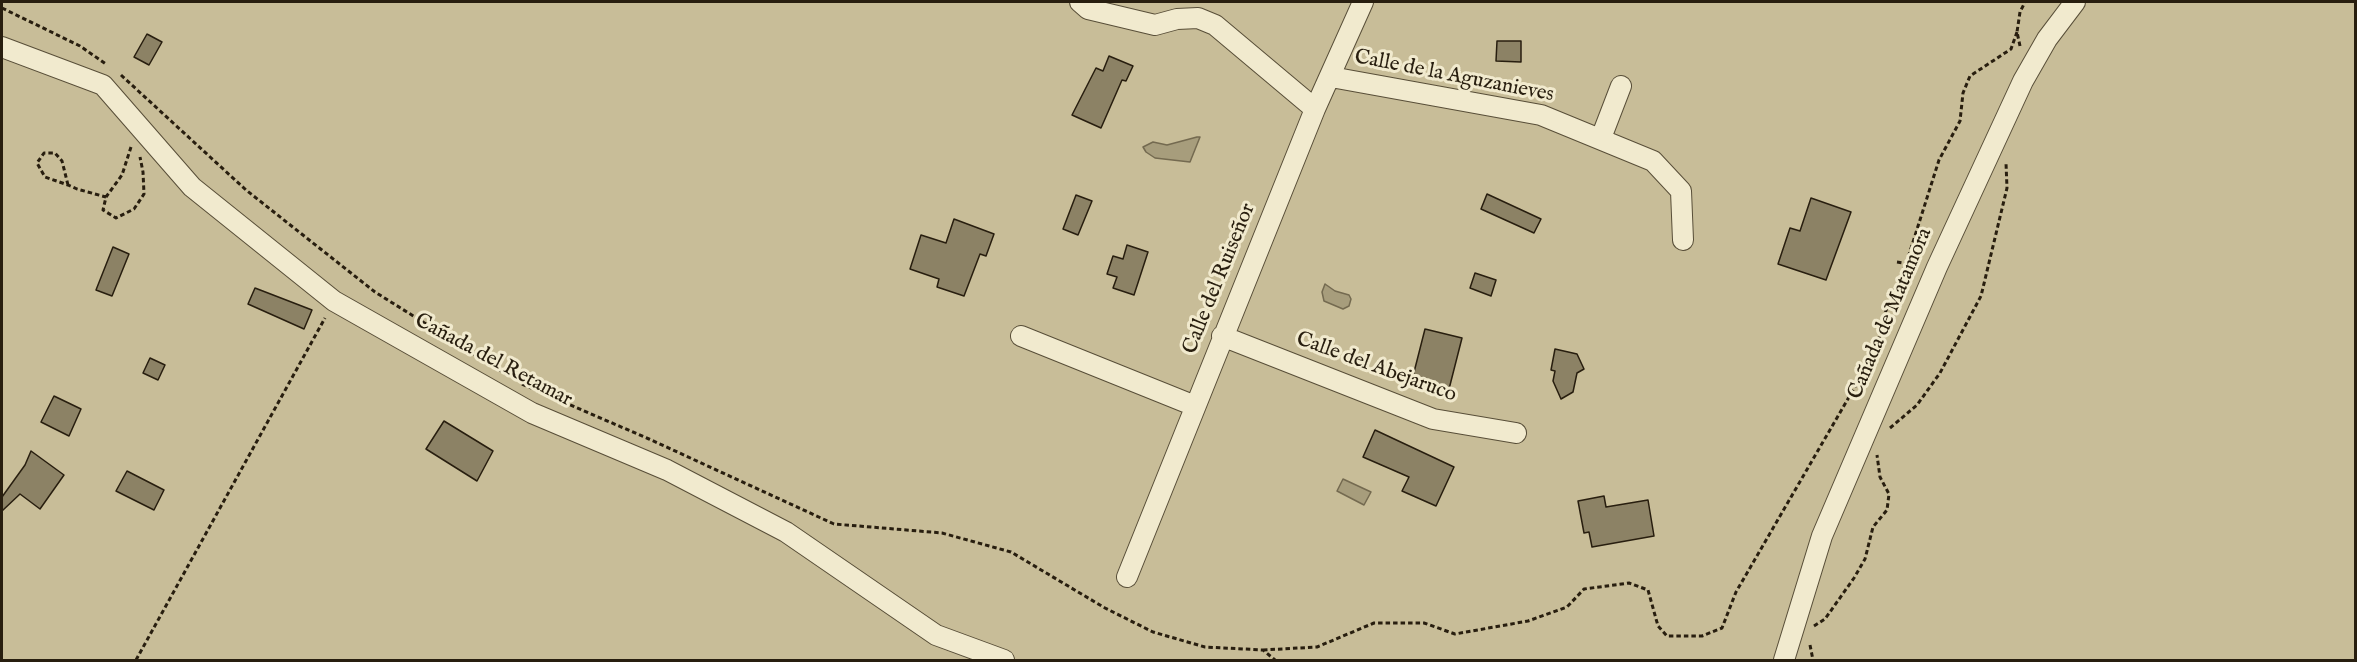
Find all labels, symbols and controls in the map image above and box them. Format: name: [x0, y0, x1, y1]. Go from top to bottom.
street label: Calle de la Aguzanieves: [1352, 45, 1556, 109]
street label: Calle del Ruiseñor: [1178, 200, 1262, 358]
street label: Cañada de Matamora: [1843, 224, 1939, 404]
street label: Cañada del Retamar: [410, 309, 576, 413]
street label: Calle del Abejaruco: [1292, 327, 1460, 409]

